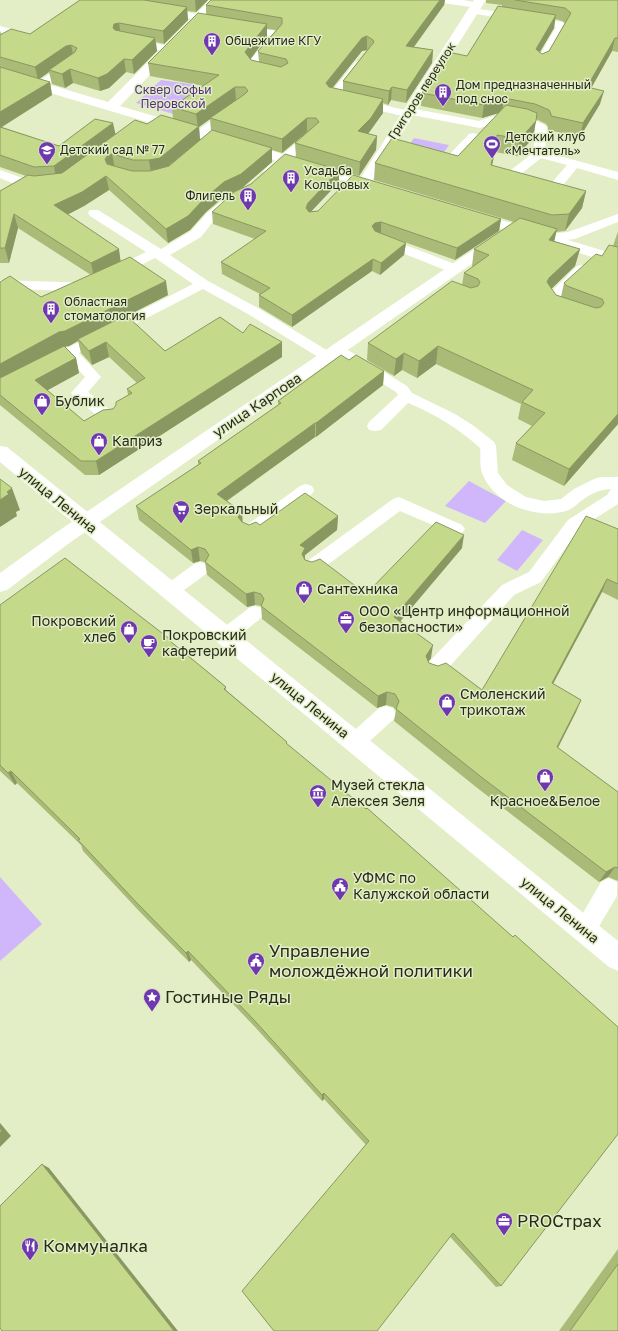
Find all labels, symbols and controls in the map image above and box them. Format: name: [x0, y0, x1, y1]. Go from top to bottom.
building icon: Общежитие КГУ: [202, 31, 222, 56]
place label: Общежитие КГУ: [225, 33, 321, 48]
street label: Григоров переулок: [385, 39, 459, 142]
place label: Дом предназначенный под снос: [456, 77, 591, 106]
park label: Сквер Софьи Перовской: [134, 82, 212, 111]
building icon: Дом предназначенный под снос: [433, 82, 453, 107]
place label: Детский клуб «Мечтатель»: [505, 129, 585, 158]
sports icon: Детский клуб «Мечтатель»: [482, 134, 502, 159]
school or university icon: Детский сад № 77: [37, 140, 57, 165]
place label: Детский сад № 77: [60, 142, 165, 157]
place label: Усадьба Кольцовых: [304, 163, 370, 192]
building icon: Усадьба Кольцовых: [281, 168, 301, 193]
building icon: Флигель: [238, 186, 258, 211]
place label: Флигель: [185, 188, 235, 203]
place label: Областная стоматология: [64, 294, 146, 323]
building icon: Областная стоматология: [41, 299, 61, 324]
street label: улица Карпова: [209, 369, 304, 441]
shop icon: Бублик: [32, 391, 52, 416]
place label: Бублик: [55, 392, 105, 409]
shop icon: Каприз: [89, 431, 109, 456]
place label: Каприз: [112, 432, 162, 449]
street label: улица Ленина: [16, 463, 101, 536]
supermarket icon: Зеркальный: [171, 499, 191, 524]
place label: Зеркальный: [194, 500, 278, 517]
shop icon: Сантехника: [294, 579, 314, 604]
place label: Сантехника: [317, 580, 398, 597]
place label: ООО «Центр информационной безопасности»: [359, 602, 570, 635]
office icon: ООО «Центр информационной безопасности»: [336, 609, 356, 634]
place label: Покровский хлеб: [31, 612, 116, 645]
shop icon: Покровский хлеб: [119, 619, 139, 644]
place label: Покровский кафетерий: [162, 626, 247, 659]
cafe icon: Покровский кафетерий: [139, 633, 159, 658]
street label: улица Ленина: [268, 668, 353, 741]
place label: Смоленский трикотаж: [460, 685, 545, 718]
shop icon: Смоленский трикотаж: [437, 692, 457, 717]
shop icon: Красное&Белое: [535, 767, 555, 792]
place label: Музей стекла Алексея Зеля: [331, 776, 425, 809]
museum icon: Музей стекла Алексея Зеля: [308, 783, 328, 808]
place label: Красное&Белое: [490, 792, 600, 809]
place label: УФМС по Калужской области: [353, 869, 489, 902]
street label: улица Ленина: [518, 873, 603, 946]
public building icon: УФМС по Калужской области: [330, 876, 350, 901]
place label: Управление молождёжной политики: [269, 940, 473, 981]
public building icon: Управление молождёжной политики: [246, 951, 266, 976]
place label: Гостиные Ряды: [165, 986, 291, 1007]
place icon: Гостиные Ряды: [142, 987, 162, 1012]
place label: PROСтрах: [517, 1210, 602, 1231]
office icon: PROСтрах: [494, 1211, 514, 1236]
place label: Коммуналка: [43, 1235, 148, 1256]
restaurant icon: Коммуналка: [20, 1236, 40, 1261]

